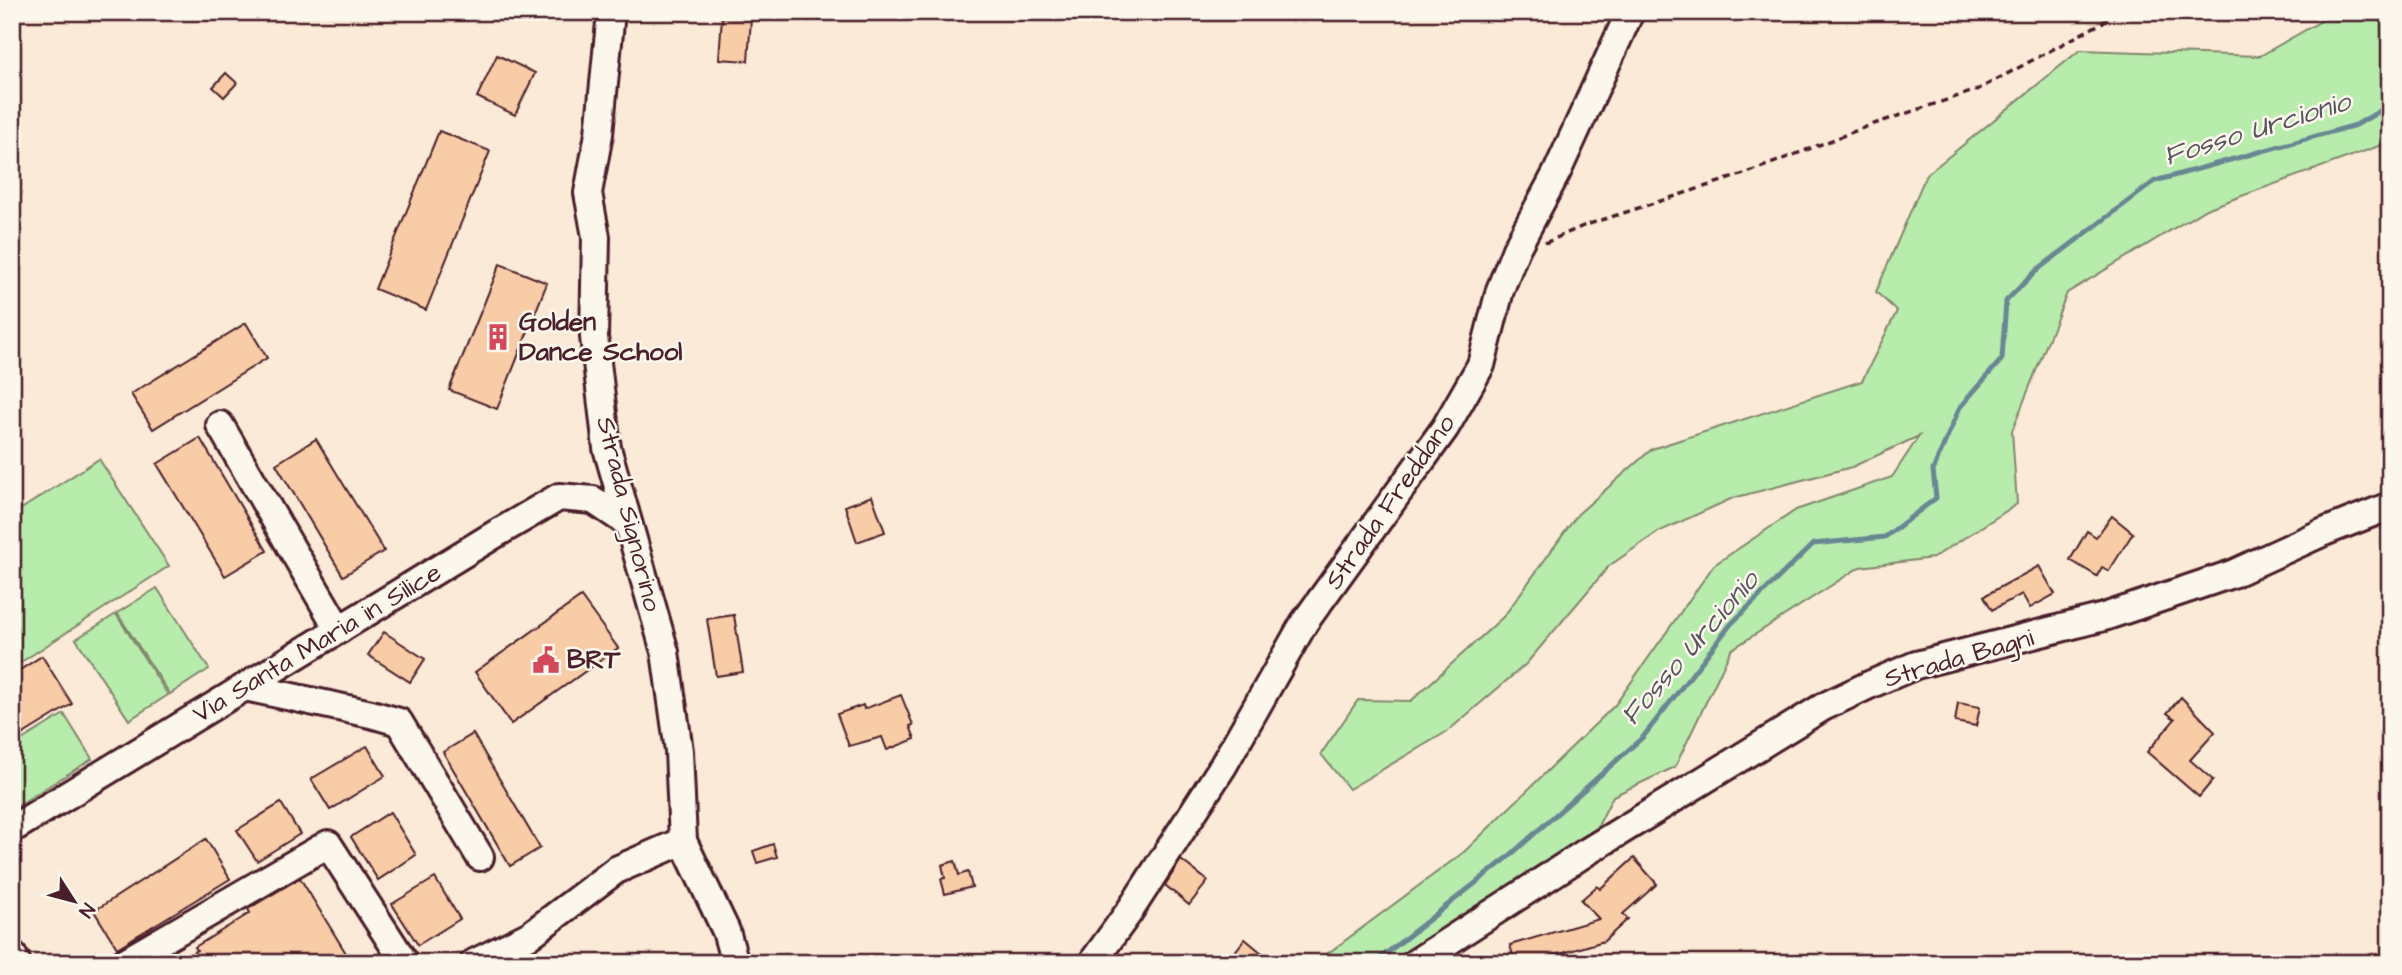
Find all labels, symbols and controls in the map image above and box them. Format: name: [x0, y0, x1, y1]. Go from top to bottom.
water label: Fosso Urcionio: [2159, 81, 2357, 176]
place label: Golden Dance School: [519, 304, 682, 370]
building icon: Golden Dance School: [483, 322, 513, 352]
street label: Strada Freddano: [1316, 407, 1464, 597]
street label: Strada Signorino: [585, 413, 671, 616]
street label: Via Santa Maria in Silice: [186, 554, 448, 732]
water label: Fosso Urcionio: [1612, 561, 1770, 734]
street label: Strada Bagni: [1880, 619, 2038, 698]
place label: BRT: [567, 642, 621, 678]
public building icon: BRT: [531, 645, 561, 675]
north arrow: [38, 866, 108, 936]
text: N: [72, 897, 101, 923]

